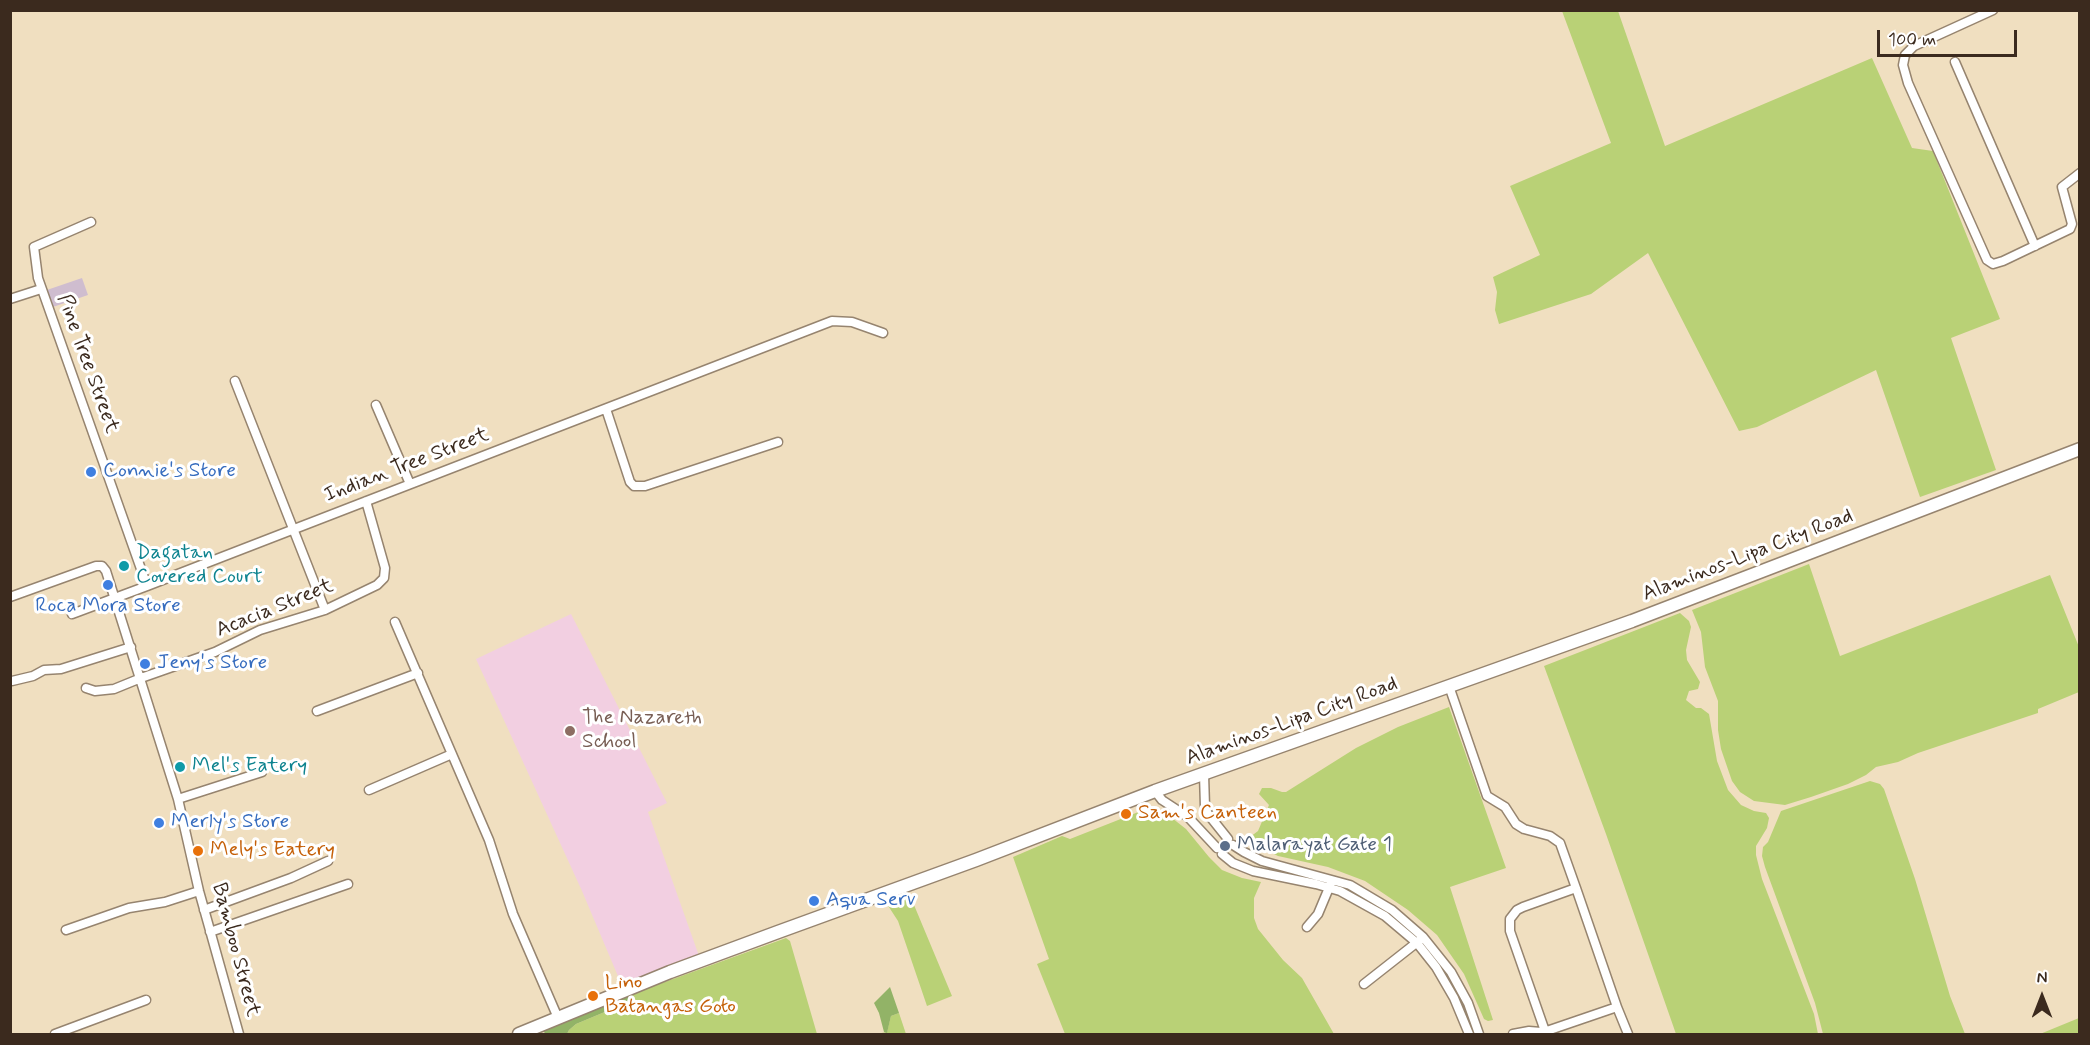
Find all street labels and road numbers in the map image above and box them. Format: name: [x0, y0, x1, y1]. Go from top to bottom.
street label: Pine Tree Street: [50, 291, 124, 437]
street label: Indian Tree Street: [321, 423, 493, 509]
street label: Alaminos-Lipa City Road: [1639, 504, 1857, 608]
street label: Acacia Street: [213, 574, 337, 644]
street label: Alaminos-Lipa City Road: [1183, 672, 1401, 772]
street label: Bamboo Street: [205, 880, 265, 1020]

